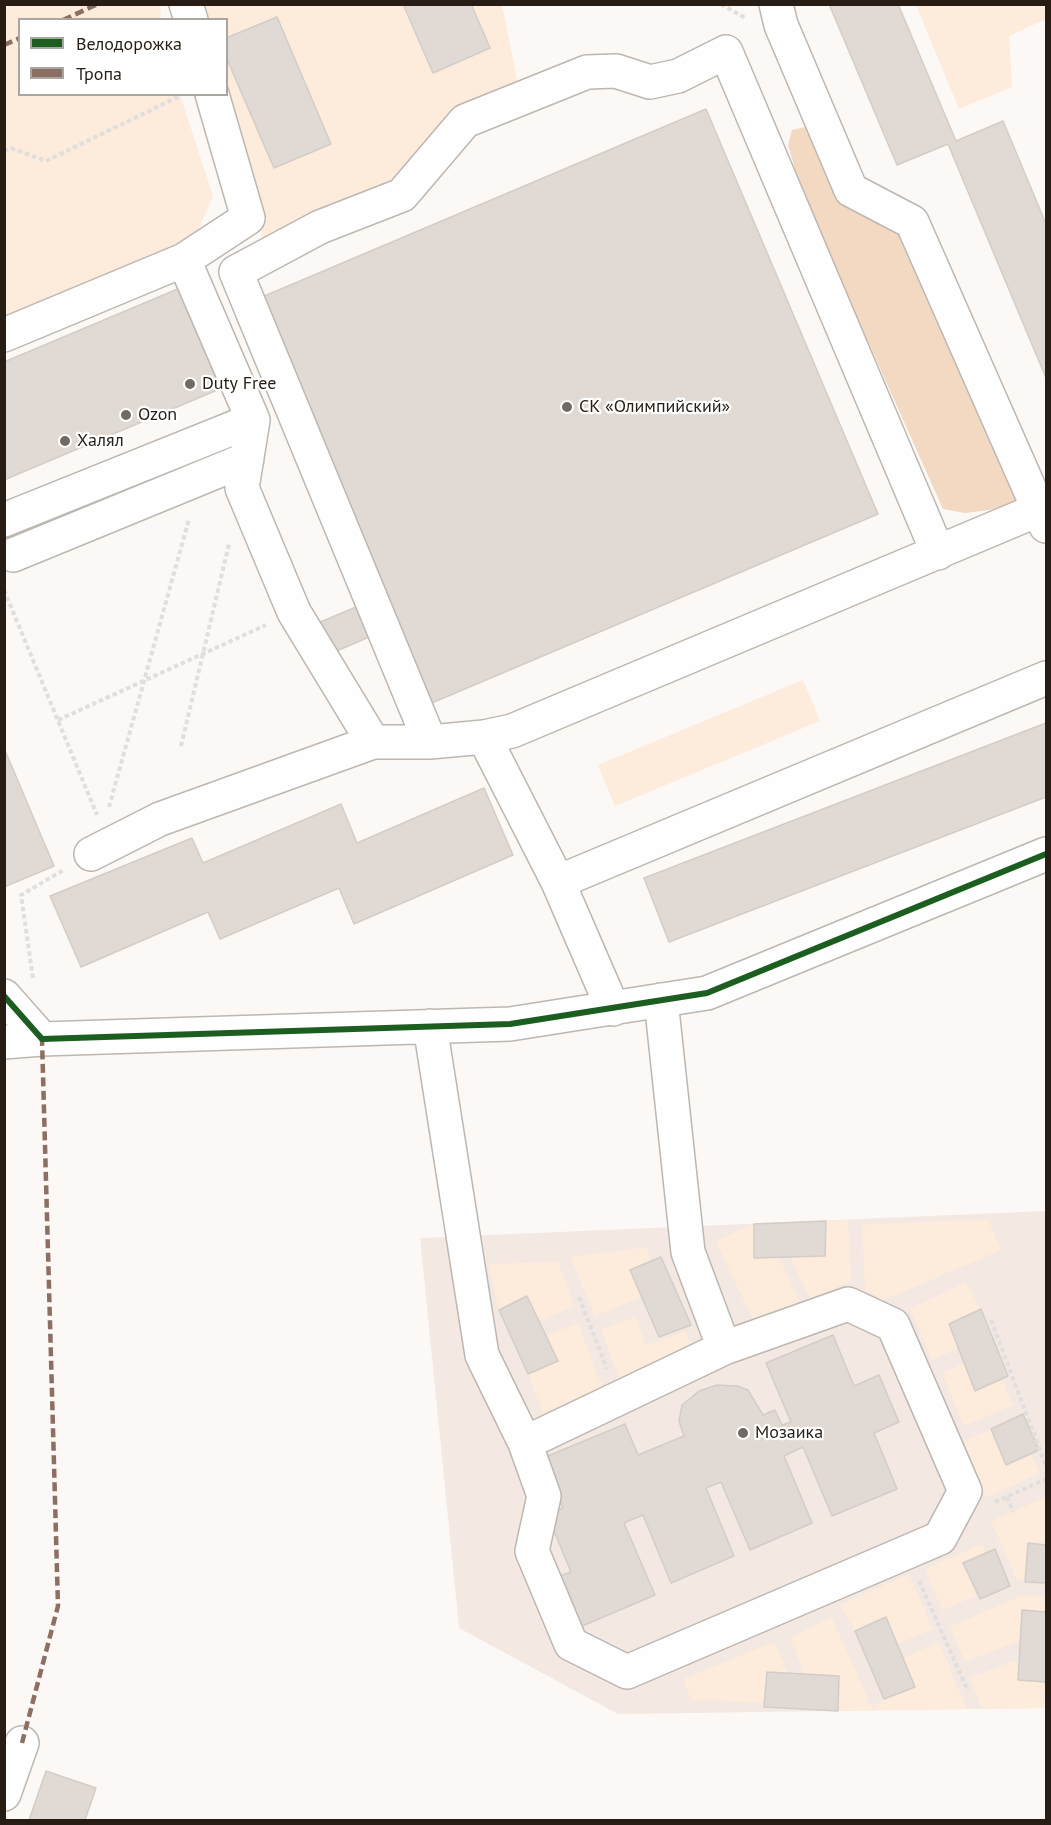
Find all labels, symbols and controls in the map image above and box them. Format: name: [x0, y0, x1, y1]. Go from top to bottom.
legend: [18, 18, 228, 96]
text: Велодорожка: [76, 32, 182, 55]
text: Тропа: [76, 62, 122, 85]
place label: Duty Free: [202, 373, 276, 395]
marker: Duty Free: [183, 377, 197, 391]
place label: СК «Олимпийский»: [579, 396, 730, 418]
marker: СК «Олимпийский»: [560, 400, 574, 414]
place label: Ozon: [138, 404, 177, 426]
marker: Ozon: [119, 408, 133, 422]
place label: Халял: [77, 430, 124, 452]
marker: Халял: [58, 434, 72, 448]
place label: Мозаика: [755, 1422, 823, 1444]
marker: Мозаика: [736, 1426, 750, 1440]

